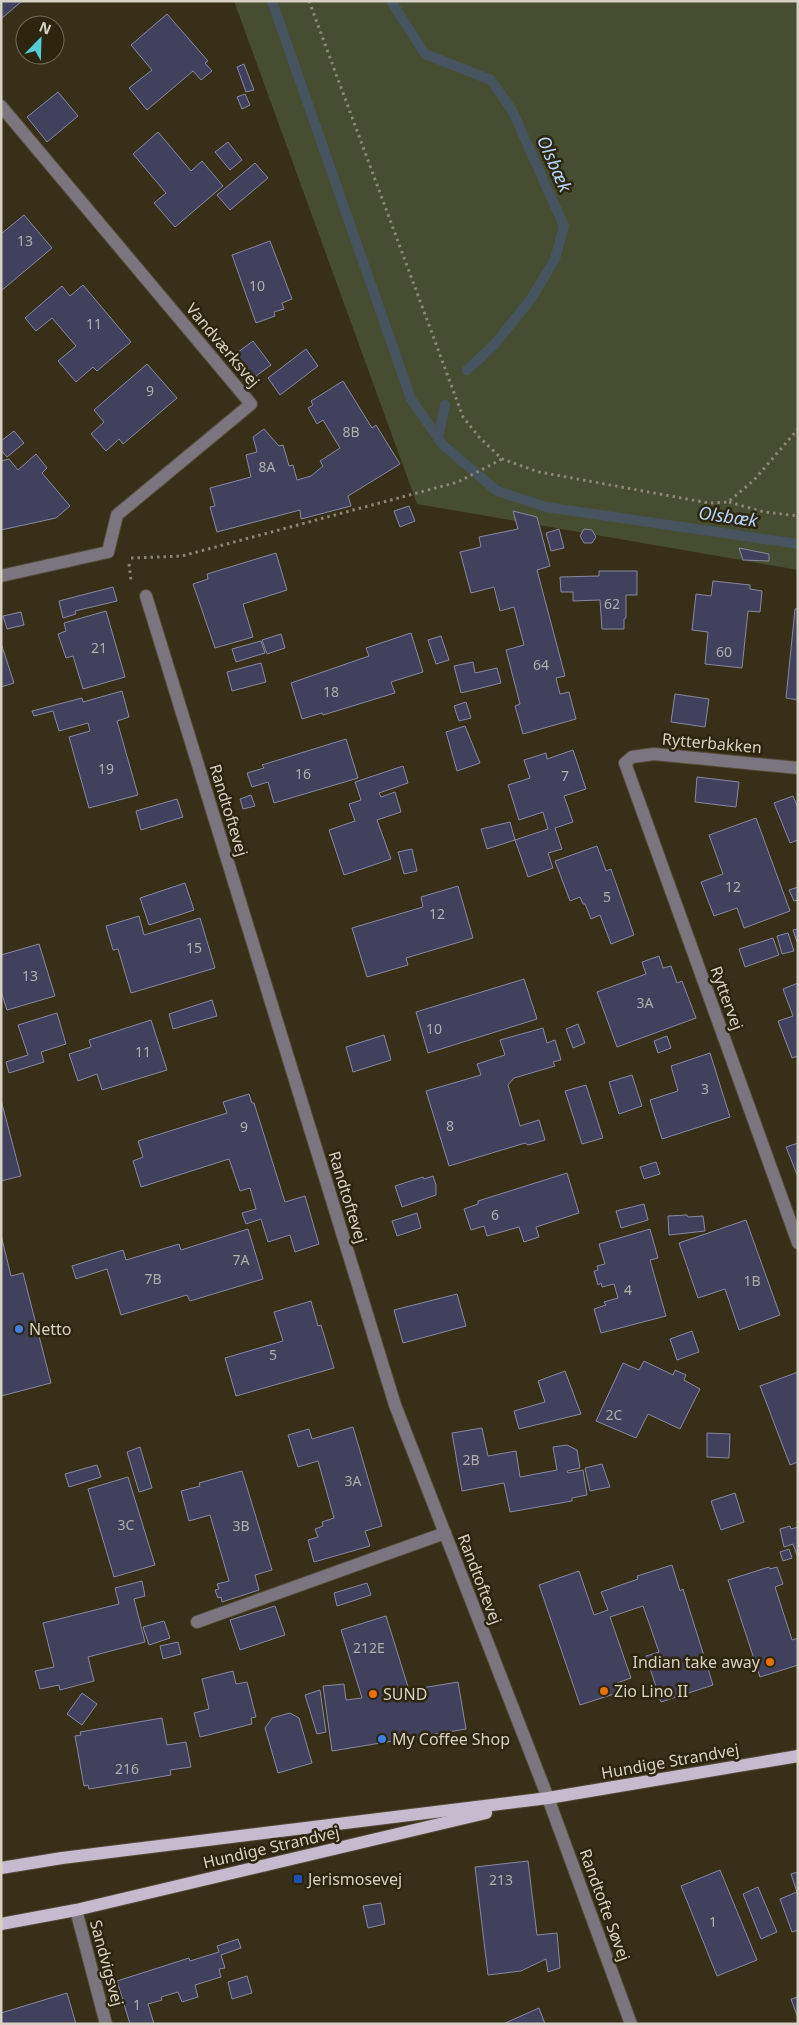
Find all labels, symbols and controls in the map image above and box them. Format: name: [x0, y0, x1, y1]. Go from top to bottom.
north arrow: [15, 15, 65, 65]
text: N: [36, 17, 54, 39]
water label: Olsbæk: [532, 132, 578, 197]
house number: 13: [17, 231, 33, 250]
house number: 10: [249, 276, 265, 295]
street label: Vandværksvej: [181, 298, 265, 392]
house number: 11: [86, 314, 102, 333]
house number: 9: [146, 381, 154, 400]
house number: 8B: [342, 422, 360, 441]
house number: 8A: [259, 457, 276, 476]
water label: Olsbæk: [697, 500, 760, 532]
house number: 62: [604, 594, 620, 613]
house number: 21: [91, 638, 107, 657]
house number: 60: [716, 642, 732, 661]
house number: 64: [533, 655, 549, 674]
house number: 18: [323, 682, 339, 701]
street label: Rytterbakken: [661, 728, 763, 758]
house number: 19: [98, 759, 114, 778]
street label: Randtoftevej: [205, 761, 253, 859]
house number: 16: [295, 764, 311, 783]
house number: 7: [561, 766, 569, 785]
house number: 12: [725, 877, 741, 896]
house number: 5: [603, 887, 611, 906]
house number: 12: [429, 904, 445, 923]
house number: 15: [186, 938, 202, 957]
street label: Ryttervej: [705, 963, 749, 1033]
house number: 13: [22, 966, 38, 985]
house number: 3A: [637, 993, 654, 1012]
house number: 10: [426, 1019, 442, 1038]
house number: 11: [135, 1042, 151, 1061]
house number: 3: [701, 1079, 709, 1098]
house number: 8: [446, 1116, 454, 1135]
house number: 9: [240, 1117, 248, 1136]
street label: Randtoftevej: [324, 1148, 372, 1246]
house number: 6: [491, 1205, 499, 1224]
house number: 7A: [233, 1250, 250, 1269]
house number: 7B: [144, 1269, 162, 1288]
house number: 1B: [743, 1271, 761, 1290]
house number: 4: [624, 1280, 632, 1299]
place label: Netto: [29, 1318, 71, 1340]
marker: Netto: [13, 1323, 25, 1335]
house number: 5: [269, 1345, 277, 1364]
house number: 2C: [606, 1405, 623, 1424]
house number: 2B: [462, 1450, 480, 1469]
house number: 3A: [345, 1471, 362, 1490]
house number: 3C: [118, 1515, 135, 1534]
house number: 3B: [232, 1516, 250, 1535]
street label: Randtoftevej: [453, 1531, 507, 1627]
house number: 212E: [353, 1638, 385, 1657]
place label: Indian take away: [633, 1651, 761, 1673]
marker: Indian take away: [764, 1656, 776, 1668]
place label: Zio Lino II: [614, 1680, 688, 1702]
place label: SUND: [383, 1683, 427, 1705]
marker: Zio Lino II: [598, 1685, 610, 1697]
marker: SUND: [367, 1688, 379, 1700]
place label: My Coffee Shop: [392, 1728, 510, 1750]
marker: My Coffee Shop: [376, 1733, 388, 1745]
street label: Hundige Strandvej: [599, 1738, 741, 1784]
house number: 216: [115, 1759, 139, 1778]
street label: Hundige Strandvej: [201, 1821, 341, 1873]
street label: Randtofte Søvej: [574, 1846, 636, 1964]
place label: Jerismosevej: [306, 1868, 402, 1890]
house number: 213: [489, 1870, 513, 1889]
marker: Jerismosevej: [292, 1873, 304, 1885]
house number: 1: [709, 1912, 717, 1931]
street label: Sandvigsvej: [85, 1917, 129, 2009]
house number: 1: [133, 1995, 141, 2014]

